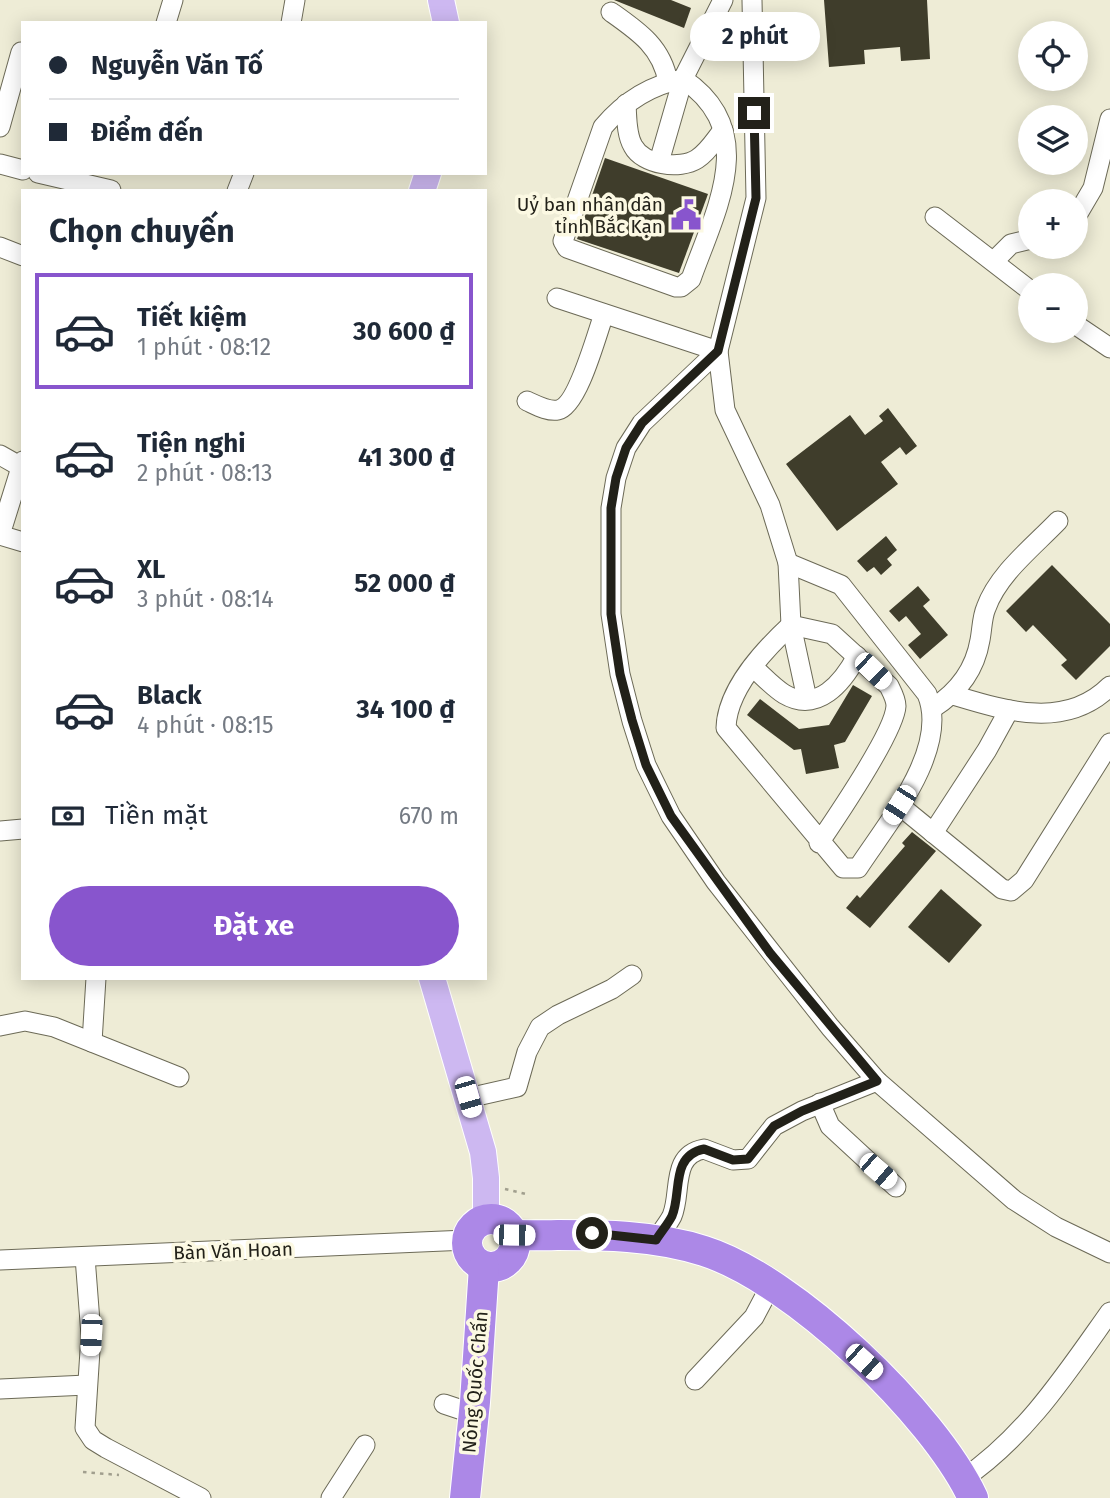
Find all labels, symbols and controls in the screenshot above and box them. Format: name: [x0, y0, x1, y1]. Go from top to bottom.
callout: 2 phút: [689, 11, 819, 60]
map controls: [1018, 21, 1088, 343]
button: locate: [1018, 21, 1088, 91]
text: 2 phút: [722, 22, 788, 50]
text: Nguyễn Văn Tố: [91, 50, 263, 81]
route end: [738, 97, 770, 129]
button: layers: [1018, 105, 1088, 175]
text: Điểm đến: [91, 117, 203, 148]
button: +: [1018, 189, 1088, 259]
place label: Uỷ ban nhân dân tỉnh Bắc Kạn: [517, 193, 663, 238]
public building icon: Uỷ ban nhân dân tỉnh Bắc Kạn: [669, 198, 703, 232]
text: Chọn chuyến: [49, 212, 235, 250]
button: −: [1018, 273, 1088, 343]
icon: car: [53, 300, 116, 363]
text: Tiết kiệm: [137, 302, 247, 333]
text: 30 600 ₫: [353, 316, 455, 347]
text: 1 phút · 08:12: [137, 333, 271, 361]
icon: car: [53, 426, 116, 489]
text: Tiện nghi: [137, 428, 246, 459]
text: 41 300 ₫: [358, 442, 455, 473]
text: 2 phút · 08:13: [137, 459, 273, 487]
icon: car: [53, 552, 116, 615]
text: XL: [137, 554, 165, 585]
text: 52 000 ₫: [354, 568, 455, 599]
text: 3 phút · 08:14: [137, 585, 273, 613]
car: [851, 649, 896, 693]
icon: car: [53, 678, 116, 741]
text: Black: [137, 680, 202, 711]
text: 34 100 ₫: [356, 694, 455, 725]
text: 4 phút · 08:15: [137, 711, 273, 739]
car: [879, 782, 920, 828]
icon: cash: [49, 797, 87, 835]
text: Tiền mặt: [105, 800, 208, 831]
text: 670 m: [399, 802, 459, 830]
button: Đặt xe: [49, 886, 459, 966]
car: [453, 1074, 484, 1120]
car: [856, 1149, 901, 1193]
route start: [576, 1217, 608, 1249]
car: [493, 1224, 536, 1246]
street label: Bàn Văn Hoan: [173, 1237, 293, 1265]
street label: Nông Quốc Chấn: [457, 1310, 493, 1454]
car: [80, 1313, 103, 1357]
car: [842, 1340, 887, 1384]

